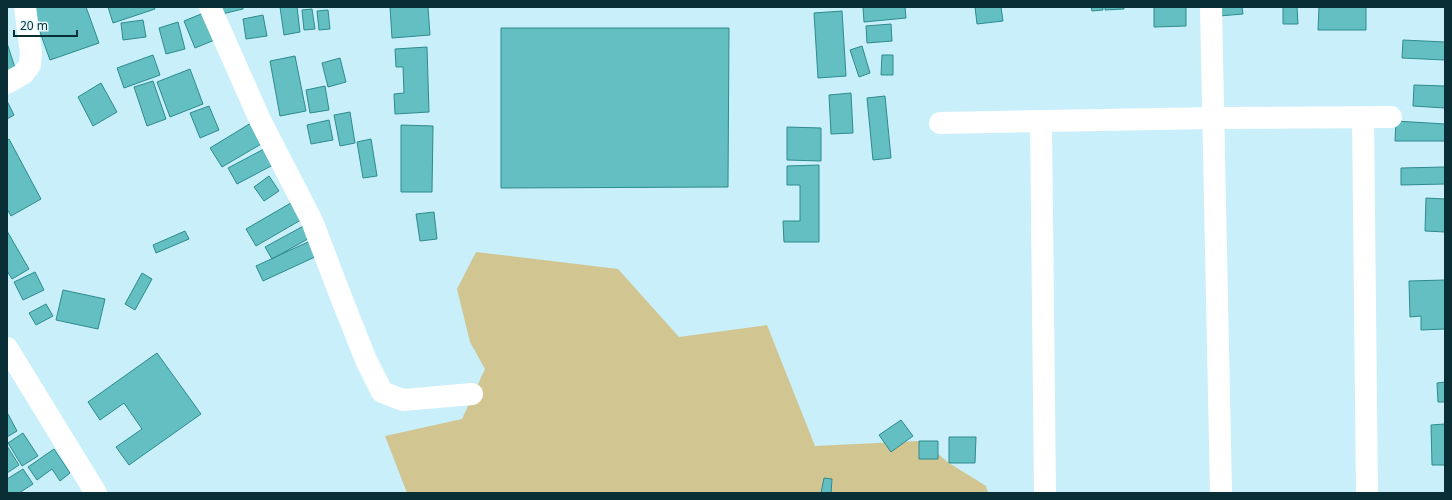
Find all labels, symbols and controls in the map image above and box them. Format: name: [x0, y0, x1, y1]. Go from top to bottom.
scale bar: [14, 12, 77, 38]
text: 20 m: [20, 17, 48, 34]

